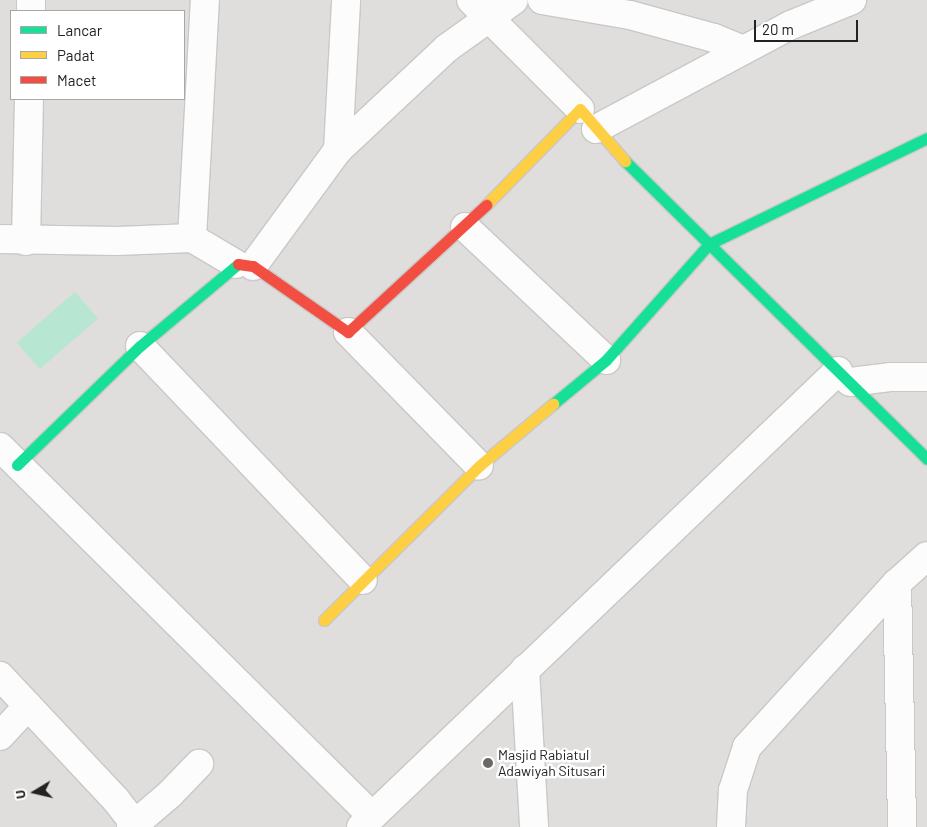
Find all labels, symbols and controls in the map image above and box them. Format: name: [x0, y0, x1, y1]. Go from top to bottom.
legend: [10, 10, 185, 100]
scale bar: [757, 10, 861, 42]
text: 20 m: [762, 20, 794, 38]
text: Lancar: [57, 21, 102, 39]
text: Padat: [57, 46, 95, 64]
text: Macet: [57, 71, 97, 89]
place label: Masjid Rabiatul Adawiyah Situsari: [498, 747, 605, 780]
marker: Masjid Rabiatul Adawiyah Situsari: [482, 757, 494, 769]
north arrow: [10, 767, 60, 817]
text: U: [11, 789, 29, 800]

